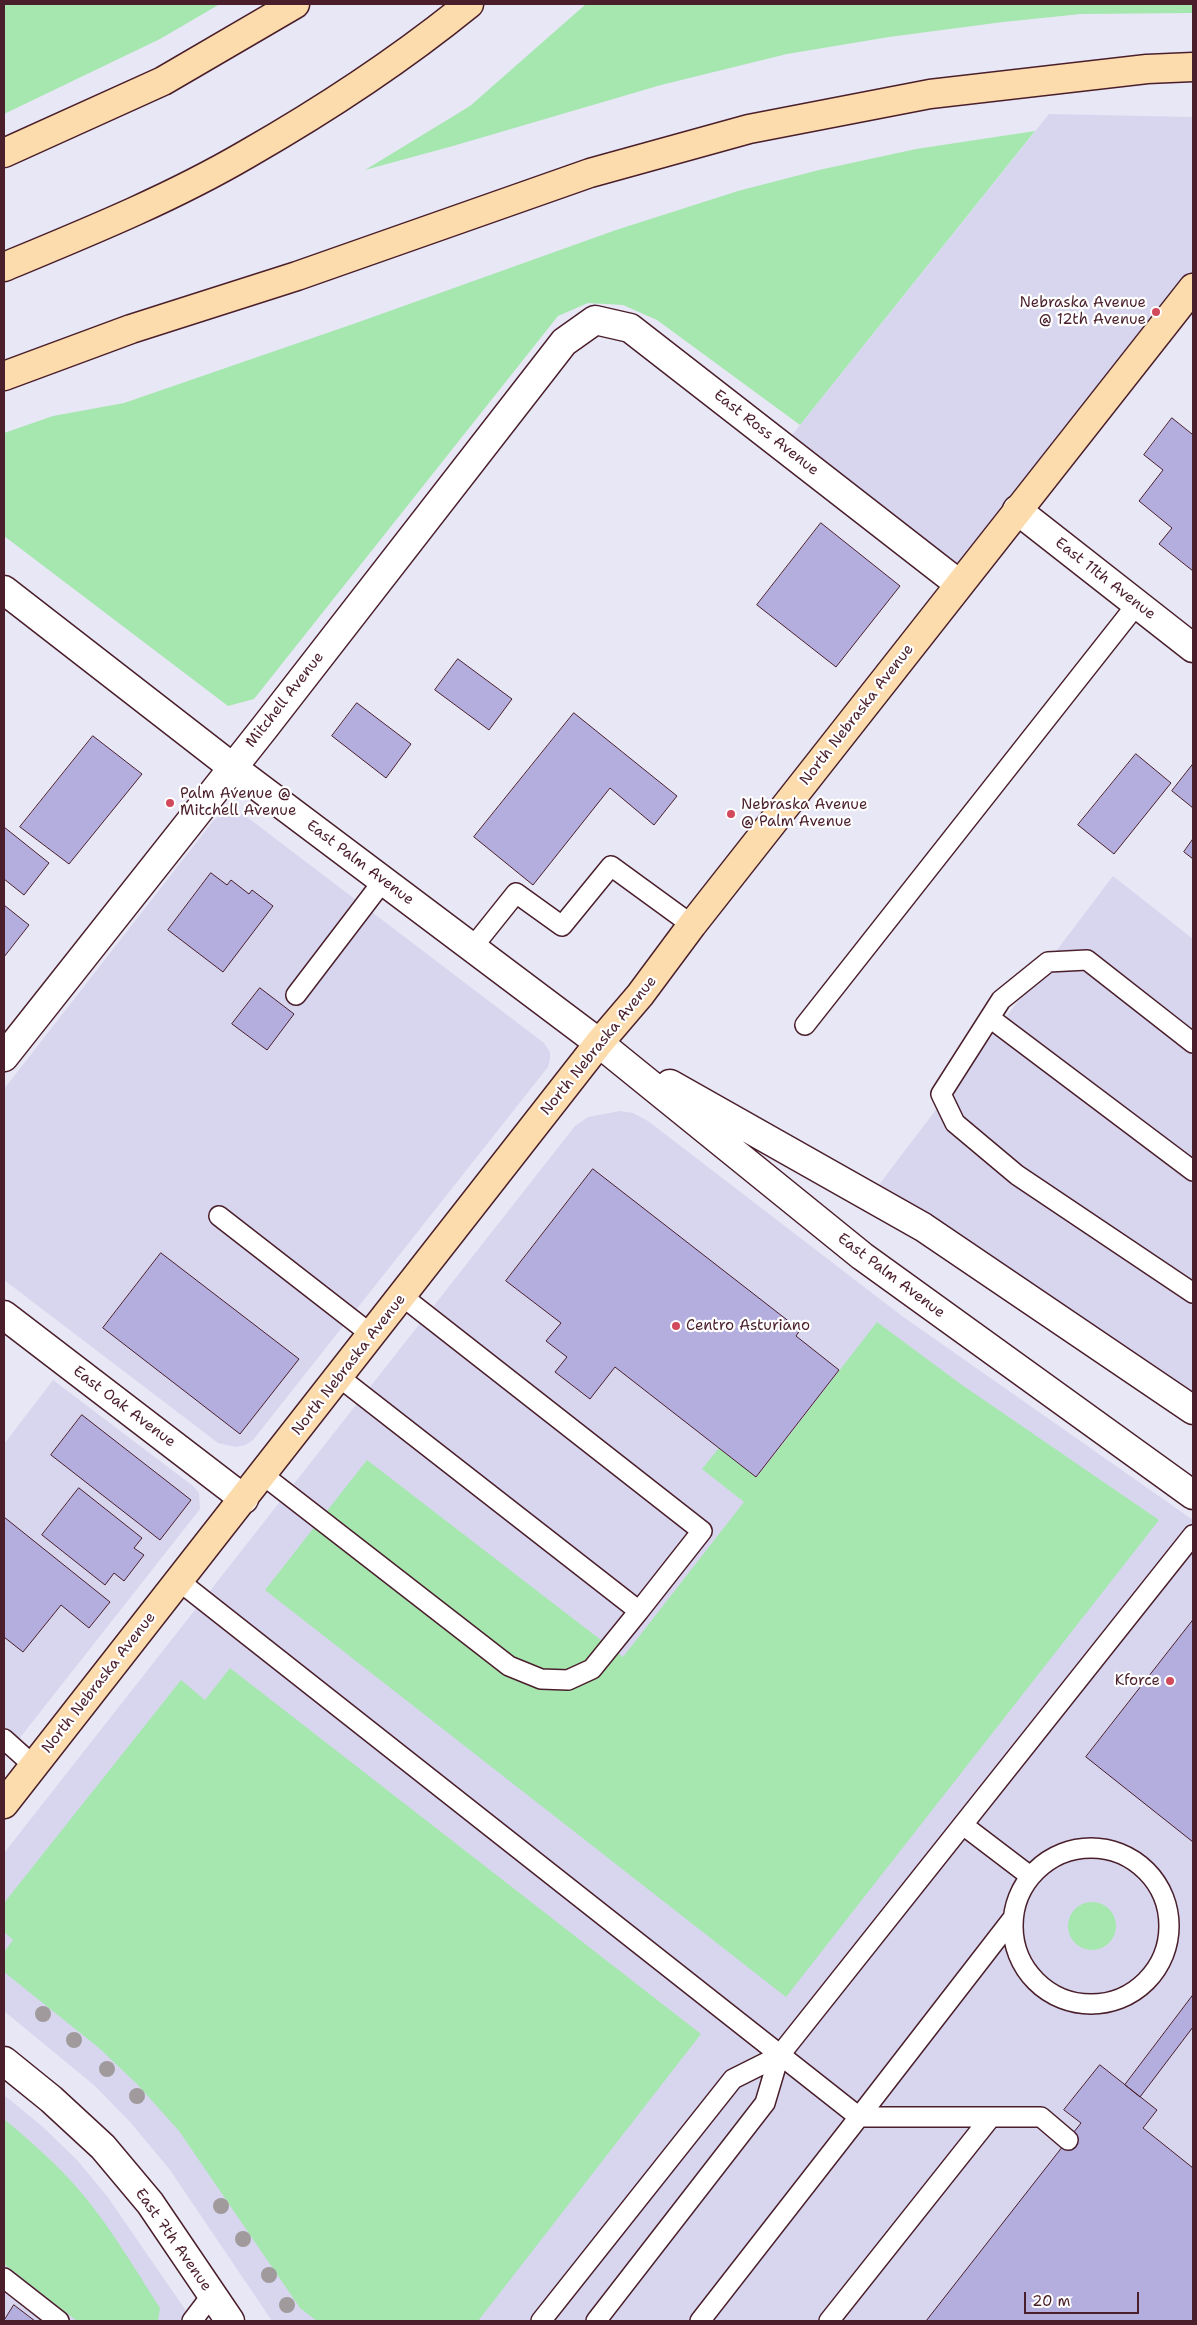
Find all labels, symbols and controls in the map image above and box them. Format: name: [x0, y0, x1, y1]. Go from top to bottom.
place label: Nebraska Avenue @ 12th Avenue: [1020, 294, 1146, 329]
marker: Nebraska Avenue @ 12th Avenue: [1150, 306, 1162, 318]
street label: East Ross Avenue: [710, 386, 822, 480]
street label: East 11th Avenue: [1051, 534, 1159, 624]
street label: North Nebraska Avenue: [796, 641, 918, 789]
street label: Mitchell Avenue: [242, 649, 328, 751]
place label: Palm Avenue @ Mitchell Avenue: [180, 785, 296, 820]
place label: Nebraska Avenue @ Palm Avenue: [741, 796, 867, 831]
marker: Palm Avenue @ Mitchell Avenue: [164, 797, 176, 809]
marker: Nebraska Avenue @ Palm Avenue: [725, 808, 737, 820]
street label: East Palm Avenue: [303, 817, 417, 909]
street label: North Nebraska Avenue: [537, 973, 661, 1119]
street label: East Palm Avenue: [834, 1230, 948, 1322]
street label: North Nebraska Avenue: [288, 1291, 410, 1439]
place label: Centro Asturiano: [686, 1317, 810, 1335]
marker: Centro Asturiano: [670, 1320, 682, 1332]
street label: East Oak Avenue: [69, 1363, 179, 1451]
street label: North Nebraska Avenue: [38, 1609, 160, 1757]
place label: Kforce: [1115, 1672, 1160, 1690]
marker: Kforce: [1164, 1675, 1176, 1687]
street label: East 7th Avenue: [131, 2185, 215, 2295]
scale bar: [1027, 2282, 1142, 2314]
text: 20 m: [1032, 2291, 1071, 2311]

